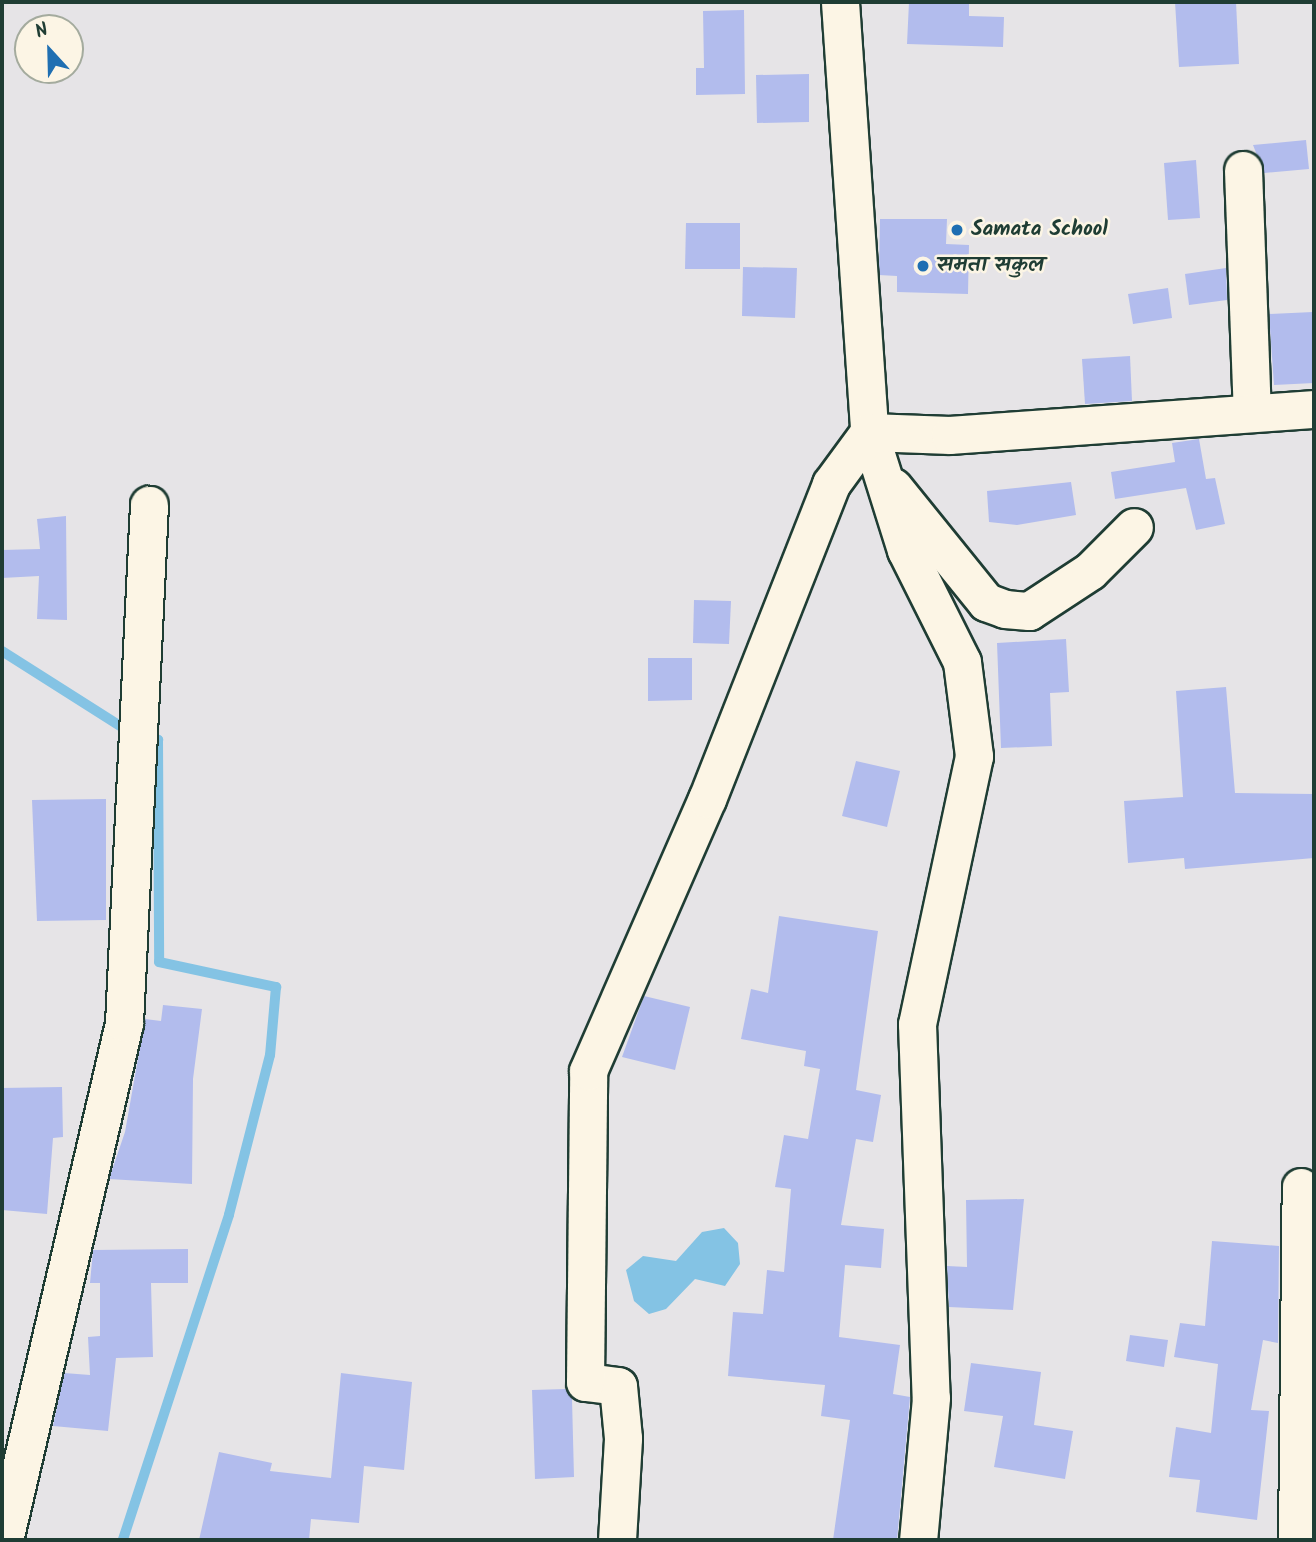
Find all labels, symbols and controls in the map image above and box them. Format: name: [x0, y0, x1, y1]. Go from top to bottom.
north arrow: [14, 14, 84, 84]
text: N: [31, 15, 53, 48]
place label: Samata School: [971, 217, 1108, 243]
marker: Samata School: [949, 222, 965, 238]
place label: समता सकुल: [937, 253, 1044, 279]
marker: समता सकुल: [915, 258, 931, 274]

